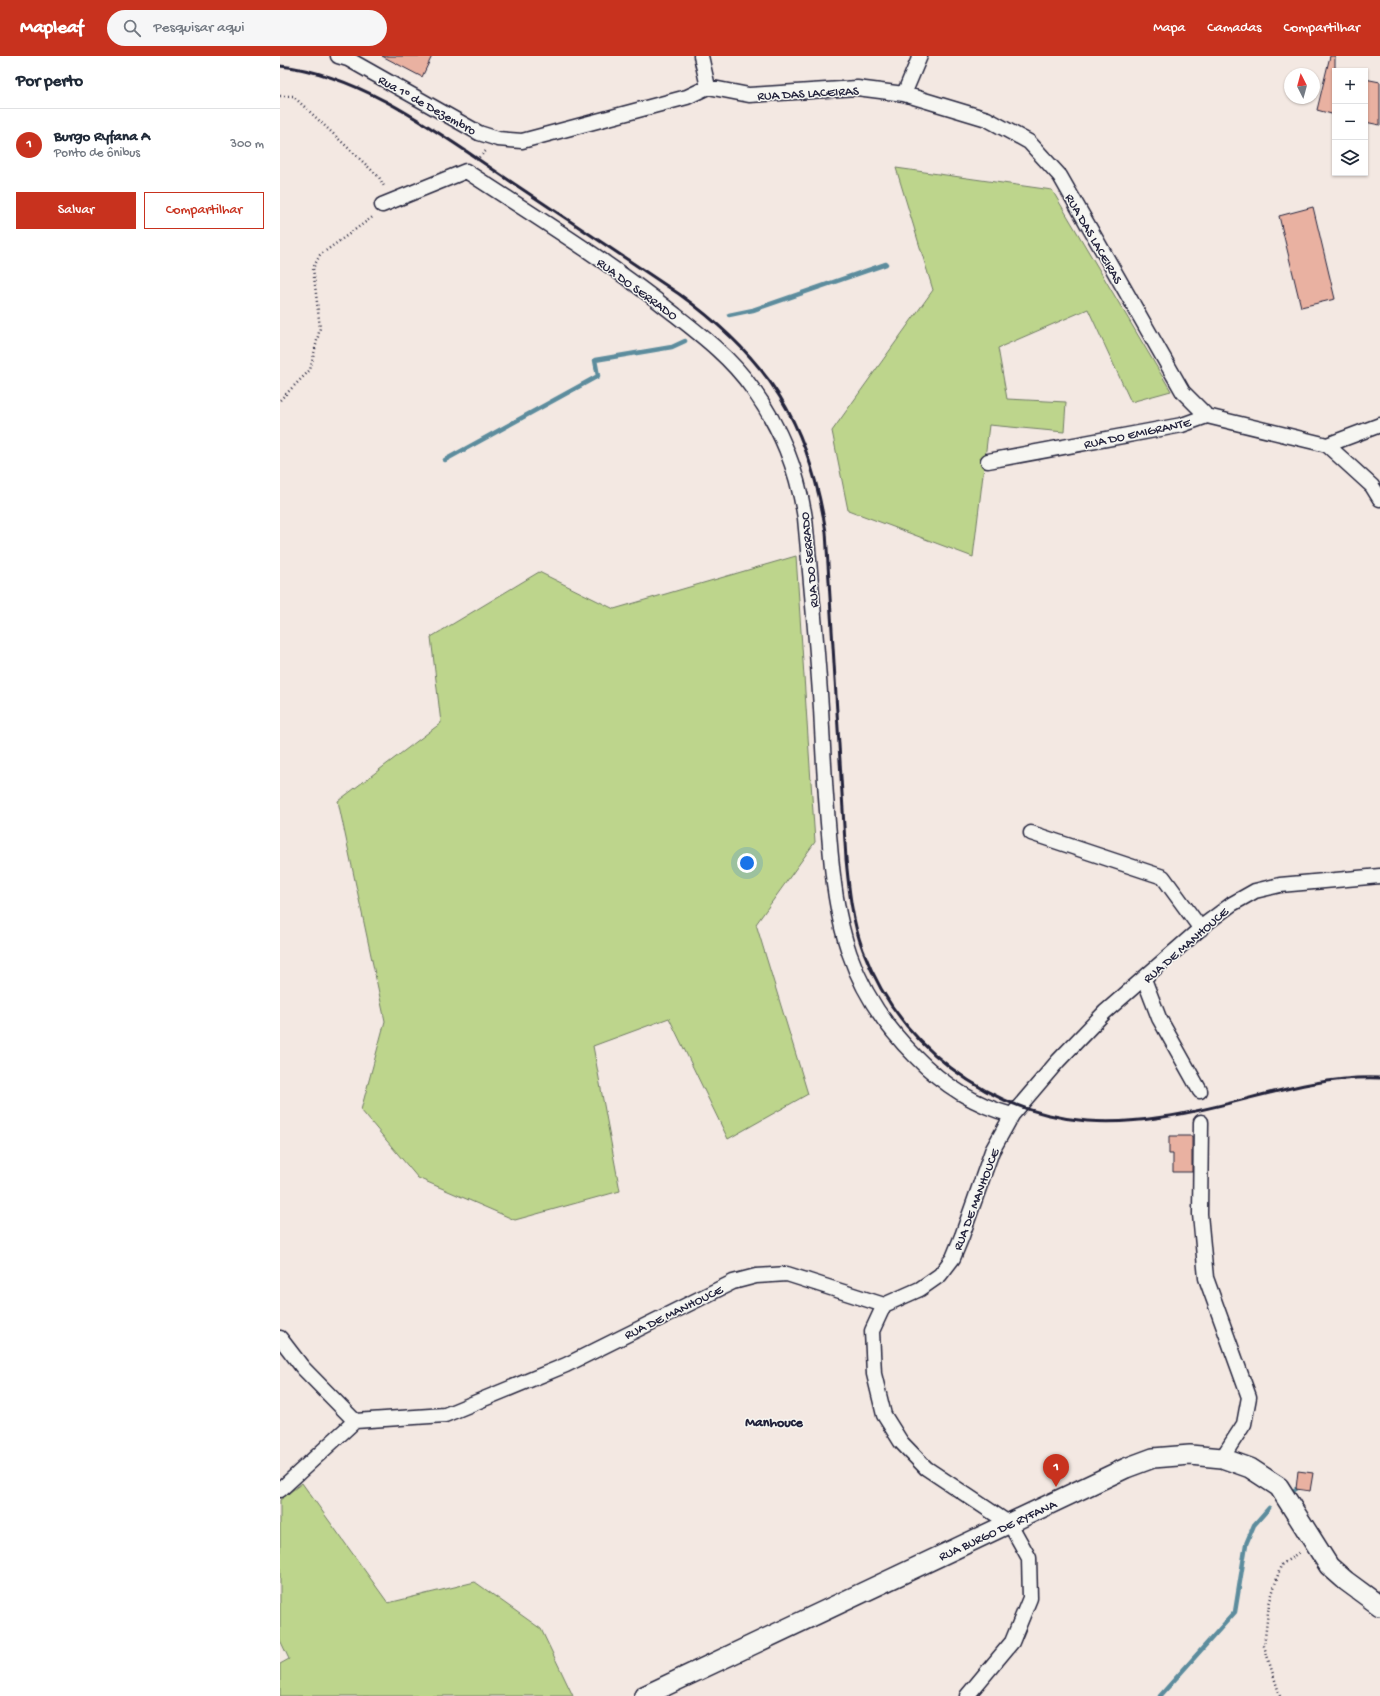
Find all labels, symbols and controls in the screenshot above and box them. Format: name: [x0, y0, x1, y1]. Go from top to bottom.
search box: [107, 10, 387, 46]
text: Mapleaf: [20, 17, 83, 40]
icon: search: [121, 17, 143, 39]
text: Pesquisar aqui: [153, 19, 245, 37]
text: Mapa: [1153, 20, 1185, 37]
text: Camadas: [1207, 20, 1262, 37]
text: Compartilhar: [1284, 20, 1360, 37]
north arrow: [1284, 68, 1320, 104]
map controls: [1332, 68, 1368, 176]
button: +: [1332, 68, 1368, 104]
text: Por perto: [16, 72, 83, 92]
street label: Rua 1º de Dezembro: [375, 73, 479, 139]
street label: RUA DAS LACEIRAS: [757, 84, 860, 105]
button: −: [1332, 104, 1368, 140]
text: Burgo Ryfana A: [54, 128, 150, 146]
text: 1: [26, 137, 32, 152]
text: 300 m: [230, 137, 264, 152]
button: layers: [1332, 140, 1368, 176]
text: Ponto de ônibus: [54, 146, 140, 161]
button: Salvar: [16, 192, 136, 229]
button: Compartilhar: [144, 192, 264, 229]
street label: RUA DAS LACEIRAS: [1061, 192, 1125, 288]
street label: RUA DO SERRADO: [593, 256, 680, 324]
street label: RUA DO EMIGRANTE: [1083, 416, 1193, 453]
street label: RUA DO SERRADO: [798, 511, 823, 608]
your location: [737, 853, 757, 873]
street label: RUA DE MANHOUCE: [1141, 904, 1233, 987]
street label: RUA DE MANHOUCE: [951, 1146, 1004, 1253]
street label: RUA DE MANHOUCE: [622, 1282, 727, 1344]
district label: Manhouce: [745, 1415, 804, 1432]
pin: 1: [1043, 1454, 1069, 1487]
street label: RUA BURGO DE RYFANA: [937, 1497, 1060, 1565]

